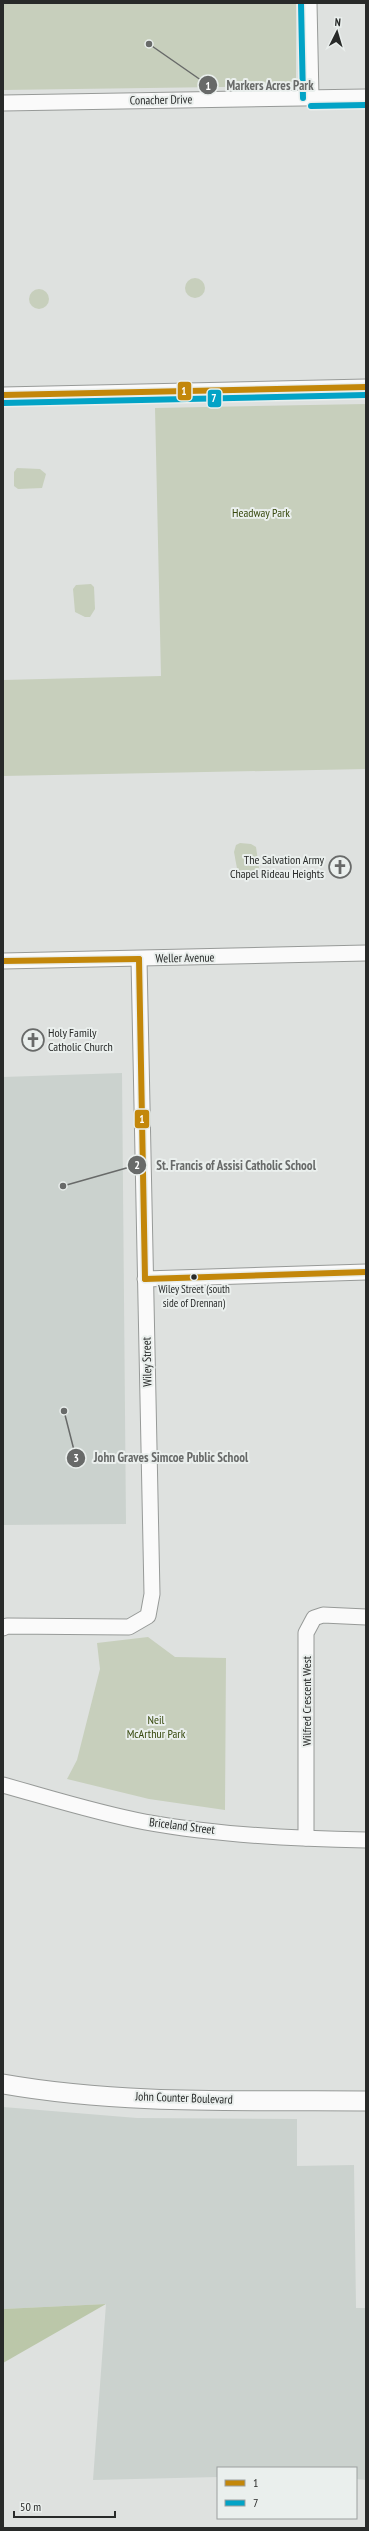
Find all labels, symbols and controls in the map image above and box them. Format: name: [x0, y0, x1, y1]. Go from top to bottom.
north arrow: [317, 12, 357, 52]
text: N: [334, 15, 341, 29]
callout: Markers Acres Park: [198, 73, 322, 98]
text: Markers Acres Park: [226, 77, 314, 94]
text: 1: [205, 78, 211, 93]
street label: Conacher Drive: [130, 91, 192, 108]
line badge: 1: [177, 381, 192, 401]
text: 1: [181, 384, 187, 398]
line badge: 7: [207, 389, 222, 408]
text: 7: [211, 391, 217, 405]
park label: Headway Park: [232, 505, 290, 520]
place label: The Salvation Army Chapel Rideau Heights: [230, 852, 324, 881]
church icon: The Salvation Army Chapel Rideau Heights: [327, 854, 353, 880]
street label: Weller Avenue: [155, 949, 215, 966]
place label: Holy Family Catholic Church: [48, 1025, 113, 1054]
church icon: Holy Family Catholic Church: [20, 1027, 46, 1053]
line badge: 1: [134, 1109, 150, 1129]
text: 1: [139, 1112, 145, 1126]
callout: St. Francis of Assisi Catholic School: [127, 1153, 324, 1178]
text: 2: [134, 1157, 140, 1172]
text: St. Francis of Assisi Catholic School: [156, 1157, 317, 1174]
marker: Wiley Street (south side of Drennan): [189, 1272, 199, 1282]
place label: Wiley Street (south side of Drennan): [158, 1282, 230, 1310]
street label: Wiley Street: [139, 1336, 154, 1387]
callout: John Graves Simcoe Public School: [66, 1445, 257, 1470]
text: John Graves Simcoe Public School: [93, 1449, 249, 1466]
text: 3: [73, 1450, 79, 1465]
street label: Wilfred Crescent West: [299, 1655, 314, 1746]
park label: Neil McArthur Park: [127, 1712, 186, 1741]
street label: Briceland Street: [148, 1814, 216, 1837]
street label: John Counter Boulevard: [134, 2088, 233, 2107]
legend: [217, 2467, 357, 2519]
text: 1: [253, 2475, 258, 2490]
scale bar: [14, 2493, 115, 2519]
text: 7: [253, 2495, 258, 2510]
text: 50 m: [20, 2499, 41, 2514]

